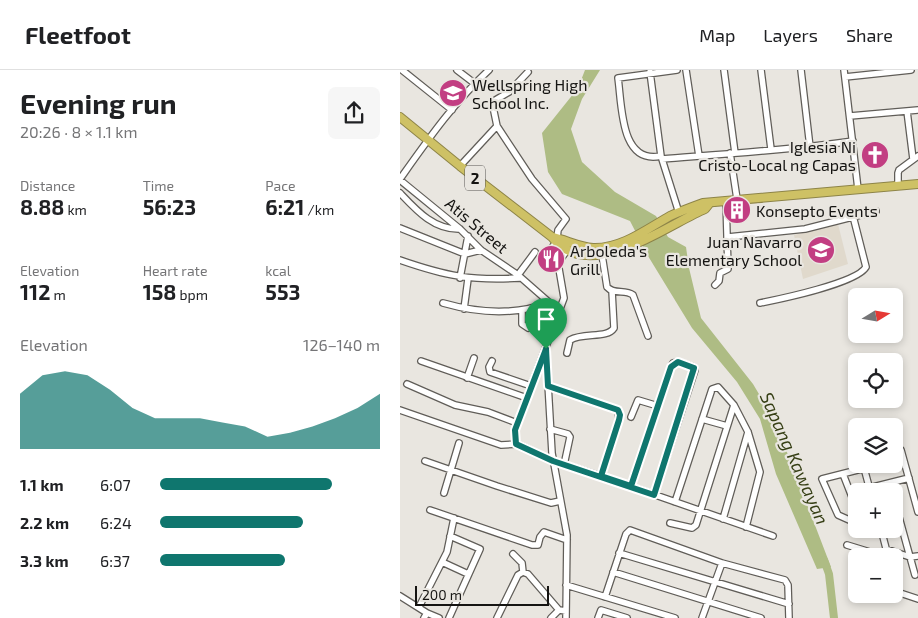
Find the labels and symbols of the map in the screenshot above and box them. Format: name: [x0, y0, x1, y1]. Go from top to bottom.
place label: Wellspring High School Inc.: [472, 75, 587, 112]
school or university icon: Wellspring High School Inc.: [438, 78, 468, 108]
place label: Iglesia Ni Cristo-Local ng Capas: [698, 137, 856, 174]
church icon: Iglesia Ni Cristo-Local ng Capas: [860, 140, 890, 170]
road number: 2: [465, 166, 485, 190]
street label: Atis Street: [442, 193, 512, 257]
building icon: Konsepto Events: [722, 195, 752, 225]
place label: Konsepto Events: [756, 201, 878, 220]
place label: Juan Navarro Elementary School: [666, 232, 802, 269]
school or university icon: Juan Navarro Elementary School: [806, 235, 836, 265]
place label: Arboleda's Grill: [570, 241, 647, 278]
restaurant icon: Arboleda's Grill: [536, 244, 566, 274]
north arrow: [848, 288, 902, 342]
pin: [525, 298, 567, 349]
water label: Sapang Kawayan: [756, 388, 834, 528]
scale bar: [415, 583, 549, 606]

